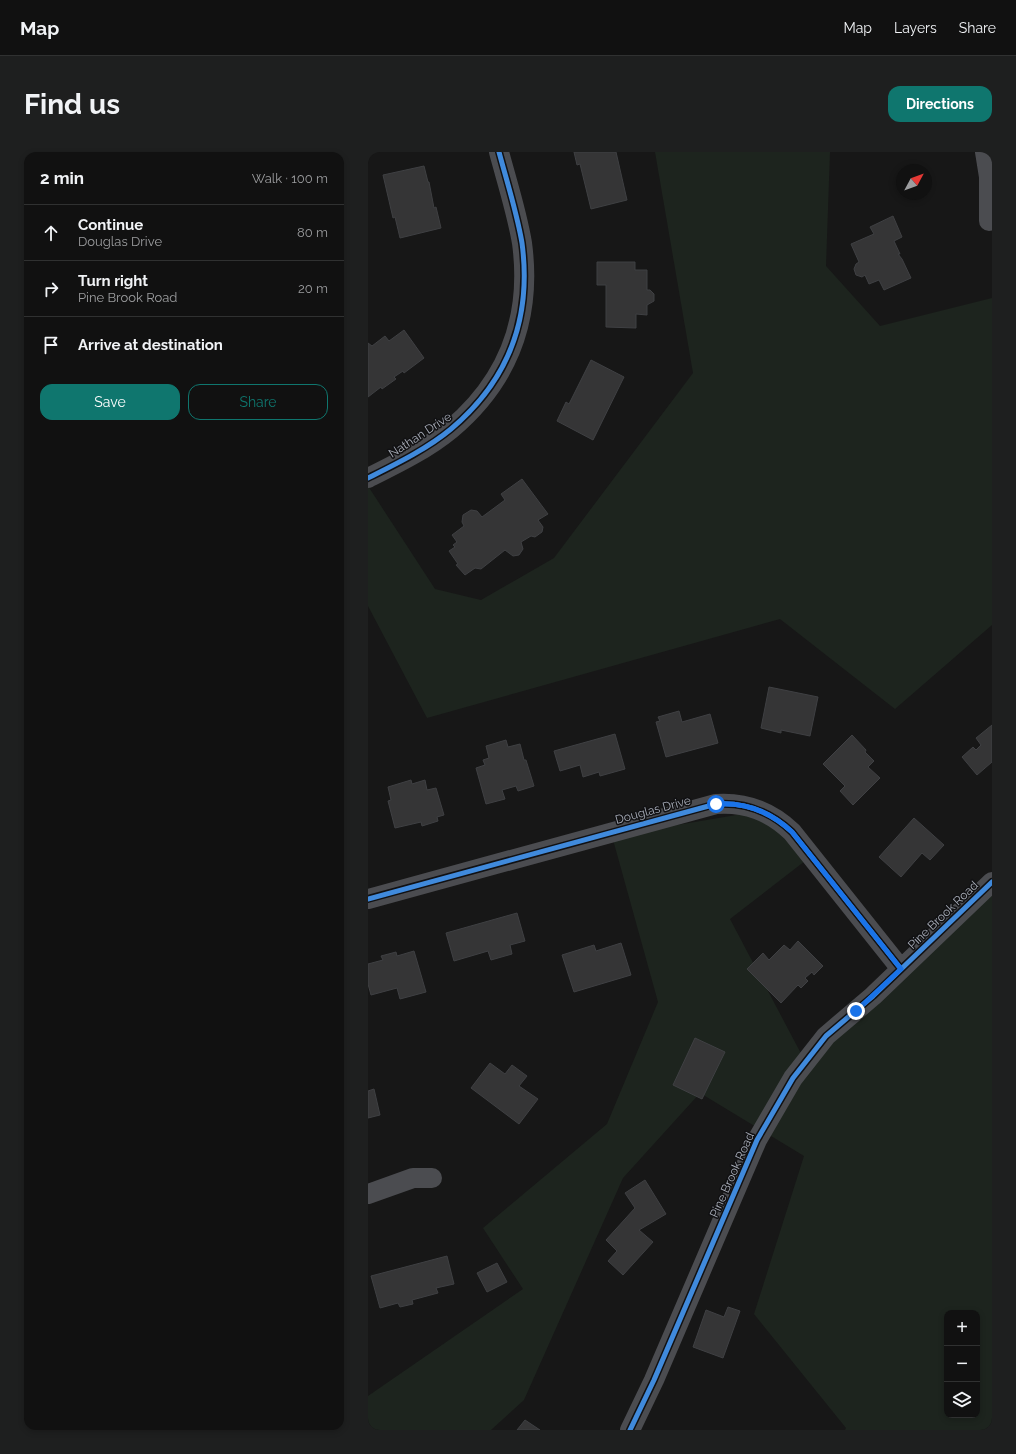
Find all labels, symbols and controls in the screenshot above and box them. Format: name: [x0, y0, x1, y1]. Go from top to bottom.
text: Map: [20, 17, 59, 39]
text: Map: [844, 20, 872, 36]
text: Layers: [894, 20, 937, 36]
text: Share: [959, 20, 996, 36]
button: Directions: [888, 86, 992, 122]
text: Find us: [24, 88, 120, 121]
north arrow: [896, 164, 932, 200]
text: 2 min: [40, 168, 84, 188]
text: Walk · 100 m: [252, 171, 328, 186]
text: Continue: [78, 216, 143, 234]
icon: ahead: [40, 222, 62, 244]
text: 80 m: [297, 225, 328, 240]
text: Douglas Drive: [78, 234, 162, 249]
text: Turn right: [78, 272, 148, 290]
icon: right: [40, 278, 62, 300]
text: 20 m: [298, 281, 328, 296]
text: Pine Brook Road: [78, 290, 177, 305]
icon: arrive: [40, 334, 62, 356]
text: Arrive at destination: [78, 336, 223, 354]
button: Save: [40, 384, 180, 420]
button: Share: [188, 384, 328, 420]
street label: Nathan Drive: [386, 410, 454, 460]
street label: Douglas Drive: [614, 793, 692, 827]
route start: [707, 795, 725, 813]
street label: Pine Brook Road: [905, 878, 981, 952]
route end: [847, 1002, 865, 1020]
street label: Pine Brook Road: [707, 1130, 757, 1220]
map controls: [944, 1310, 980, 1418]
button: +: [944, 1310, 980, 1346]
button: −: [944, 1346, 980, 1382]
button: layers: [944, 1382, 980, 1418]

